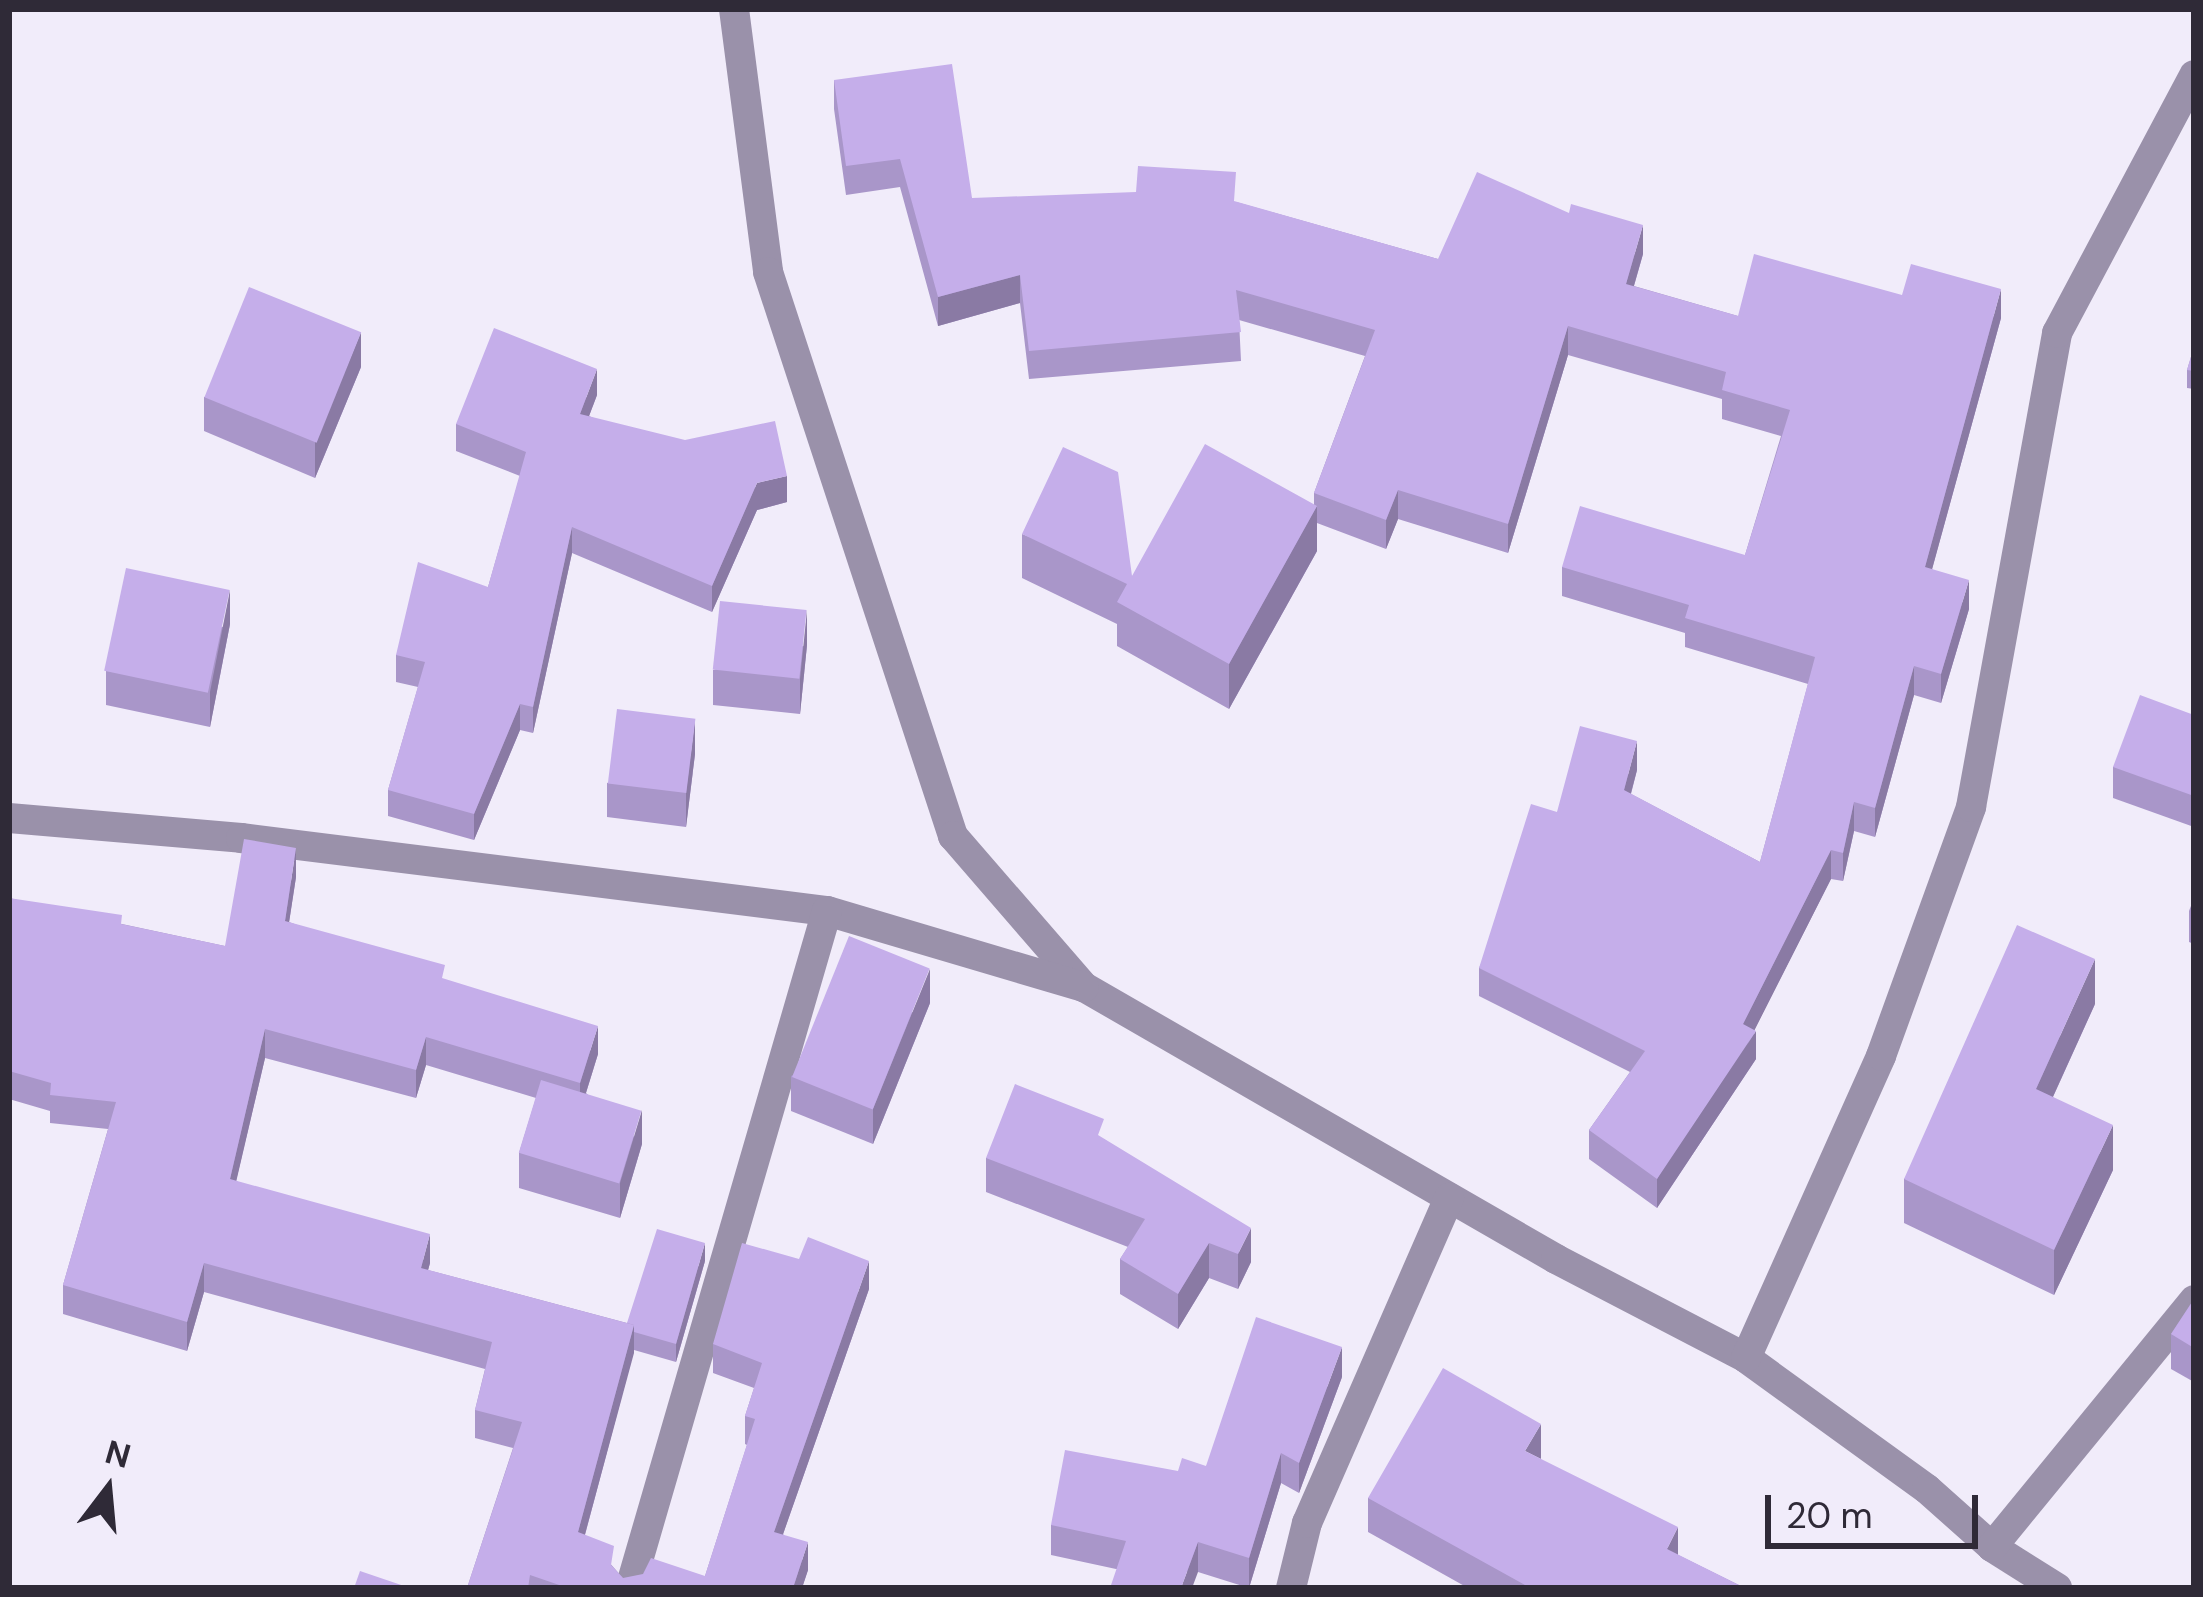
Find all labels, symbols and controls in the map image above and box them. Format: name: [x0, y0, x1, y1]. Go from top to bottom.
north arrow: [48, 1429, 168, 1549]
text: N: [101, 1430, 136, 1478]
scale bar: [1771, 1471, 1984, 1545]
text: 20 m: [1786, 1492, 1873, 1539]

